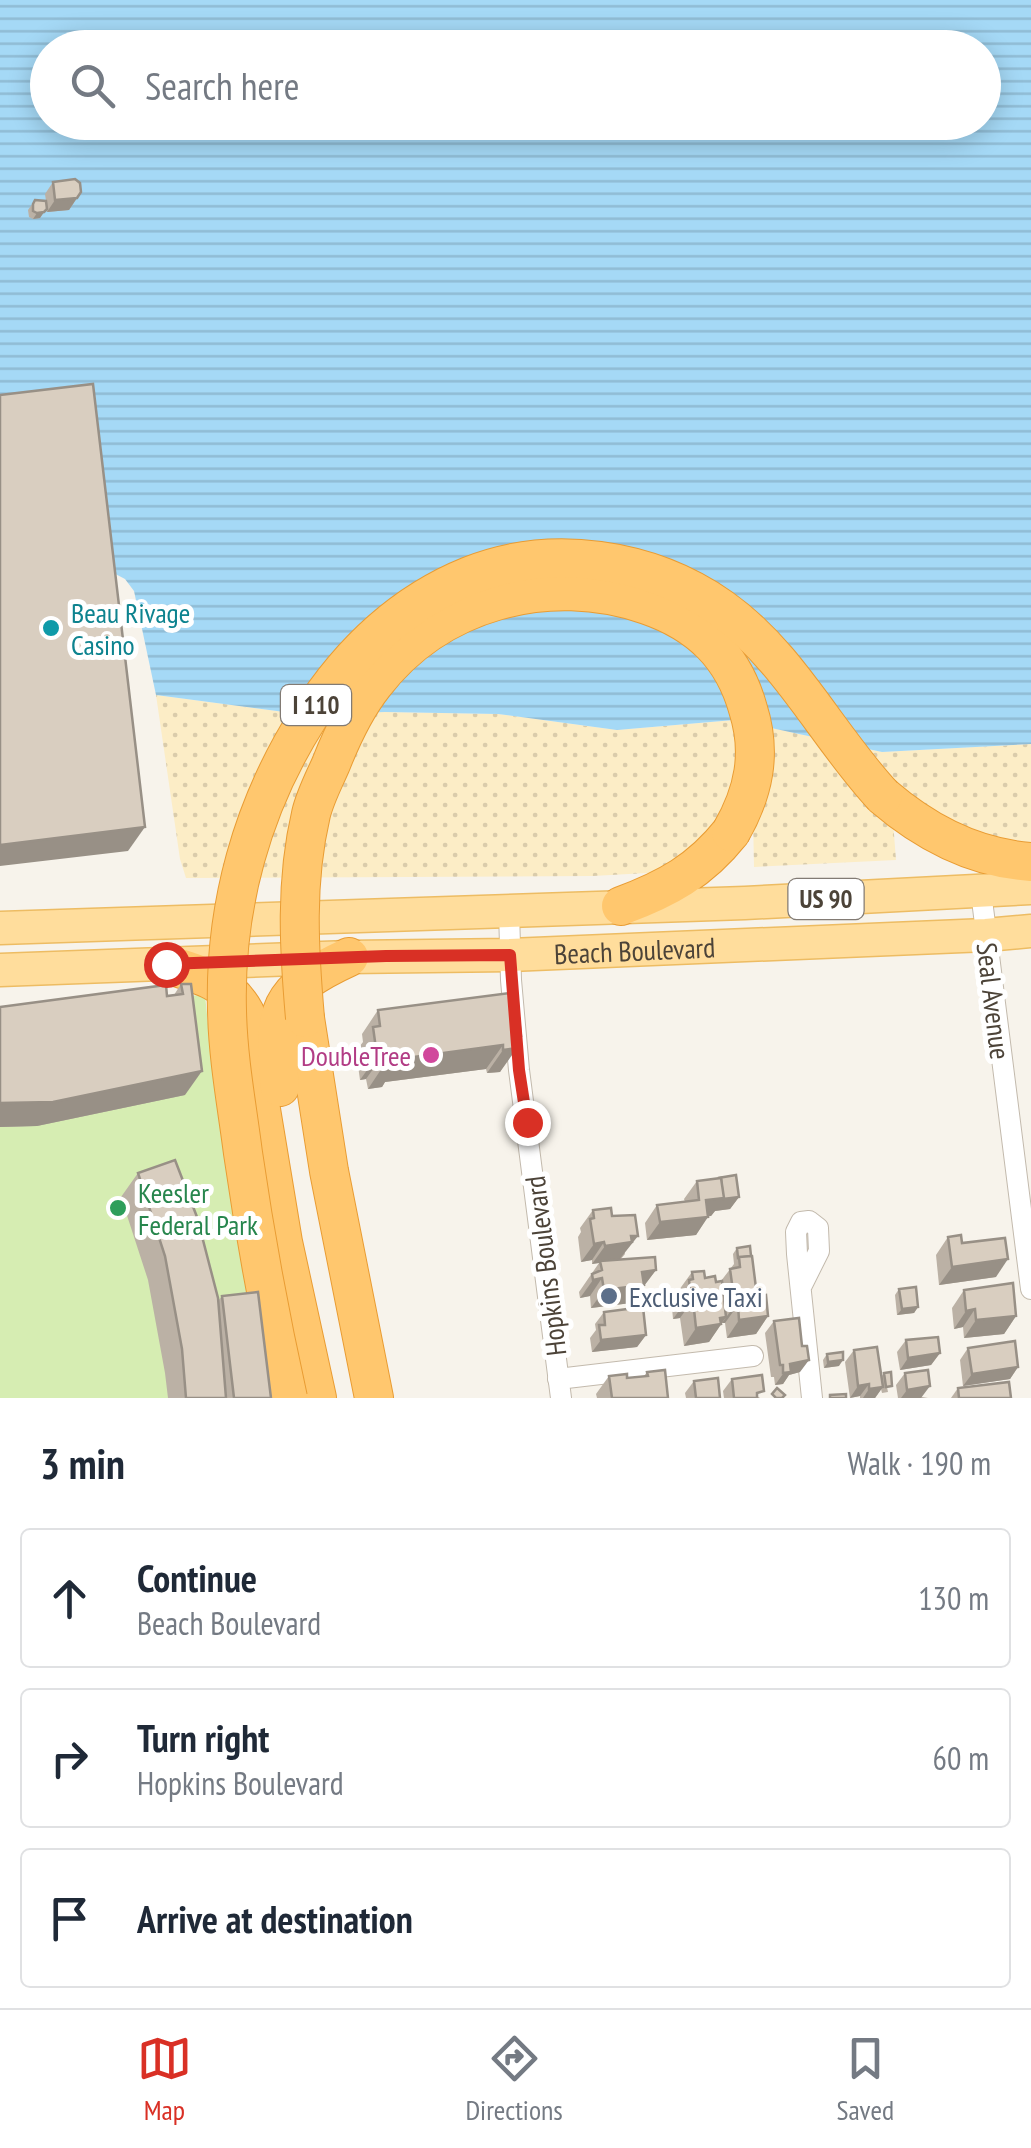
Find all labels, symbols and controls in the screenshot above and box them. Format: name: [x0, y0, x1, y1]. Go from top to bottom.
search box: [30, 30, 1001, 140]
icon: search: [65, 58, 120, 113]
text: Search here: [145, 61, 299, 110]
place label: Beau Rivage Casino: [71, 594, 190, 663]
marker: Beau Rivage Casino: [40, 617, 62, 639]
road number: I 110: [281, 685, 351, 725]
road number: US 90: [788, 879, 864, 919]
street label: Beach Boulevard: [553, 928, 716, 972]
street label: Seal Avenue: [968, 941, 1020, 1061]
route start: [144, 942, 190, 988]
place label: DoubleTree: [301, 1037, 411, 1074]
marker: DoubleTree: [420, 1044, 442, 1066]
route end: [505, 1100, 551, 1146]
place label: Keesler Federal Park: [138, 1174, 258, 1243]
street label: Hopkins Boulevard: [516, 1174, 574, 1358]
marker: Keesler Federal Park: [107, 1197, 129, 1219]
place label: Exclusive Taxi: [629, 1278, 763, 1315]
marker: Exclusive Taxi: [598, 1285, 620, 1307]
text: 3 min: [40, 1436, 125, 1491]
text: Walk · 190 m: [847, 1442, 991, 1484]
text: Continue: [137, 1553, 257, 1602]
icon: ahead: [42, 1571, 97, 1626]
text: 130 m: [918, 1577, 989, 1619]
text: Beach Boulevard: [137, 1602, 321, 1644]
text: Turn right: [137, 1713, 269, 1762]
icon: right: [42, 1731, 97, 1786]
text: 60 m: [933, 1737, 989, 1779]
text: Hopkins Boulevard: [137, 1762, 344, 1804]
icon: arrive: [42, 1891, 97, 1946]
text: Arrive at destination: [137, 1894, 413, 1943]
tab: Map: [137, 2031, 192, 2128]
tab: Directions: [465, 2031, 563, 2128]
tab: Saved: [836, 2031, 894, 2128]

